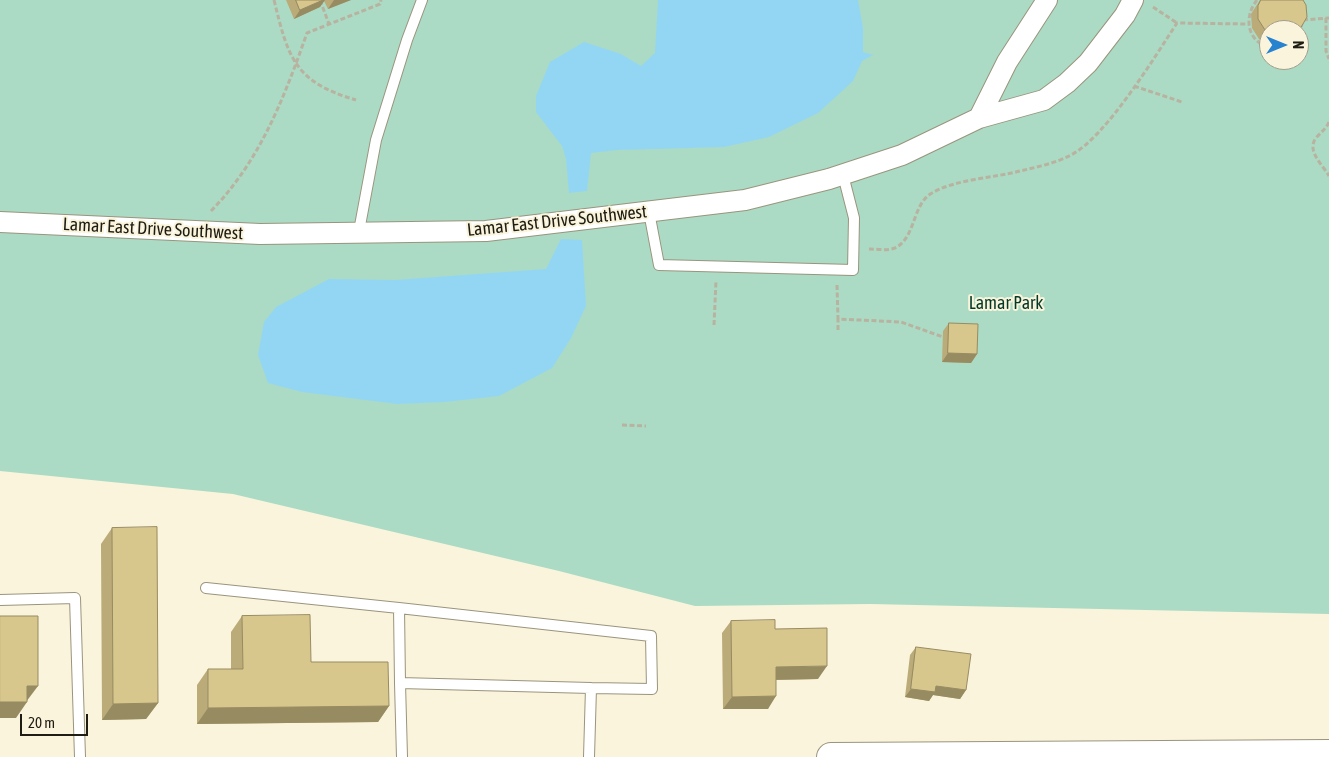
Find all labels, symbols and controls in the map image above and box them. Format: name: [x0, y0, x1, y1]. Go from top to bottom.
north arrow: [1259, 20, 1309, 70]
text: N: [1290, 41, 1306, 49]
street label: Lamar East Drive Southwest: [466, 201, 648, 241]
street label: Lamar East Drive Southwest: [62, 213, 244, 245]
park label: Lamar Park: [969, 292, 1043, 314]
scale bar: [22, 704, 90, 736]
text: 20 m: [28, 714, 55, 731]

